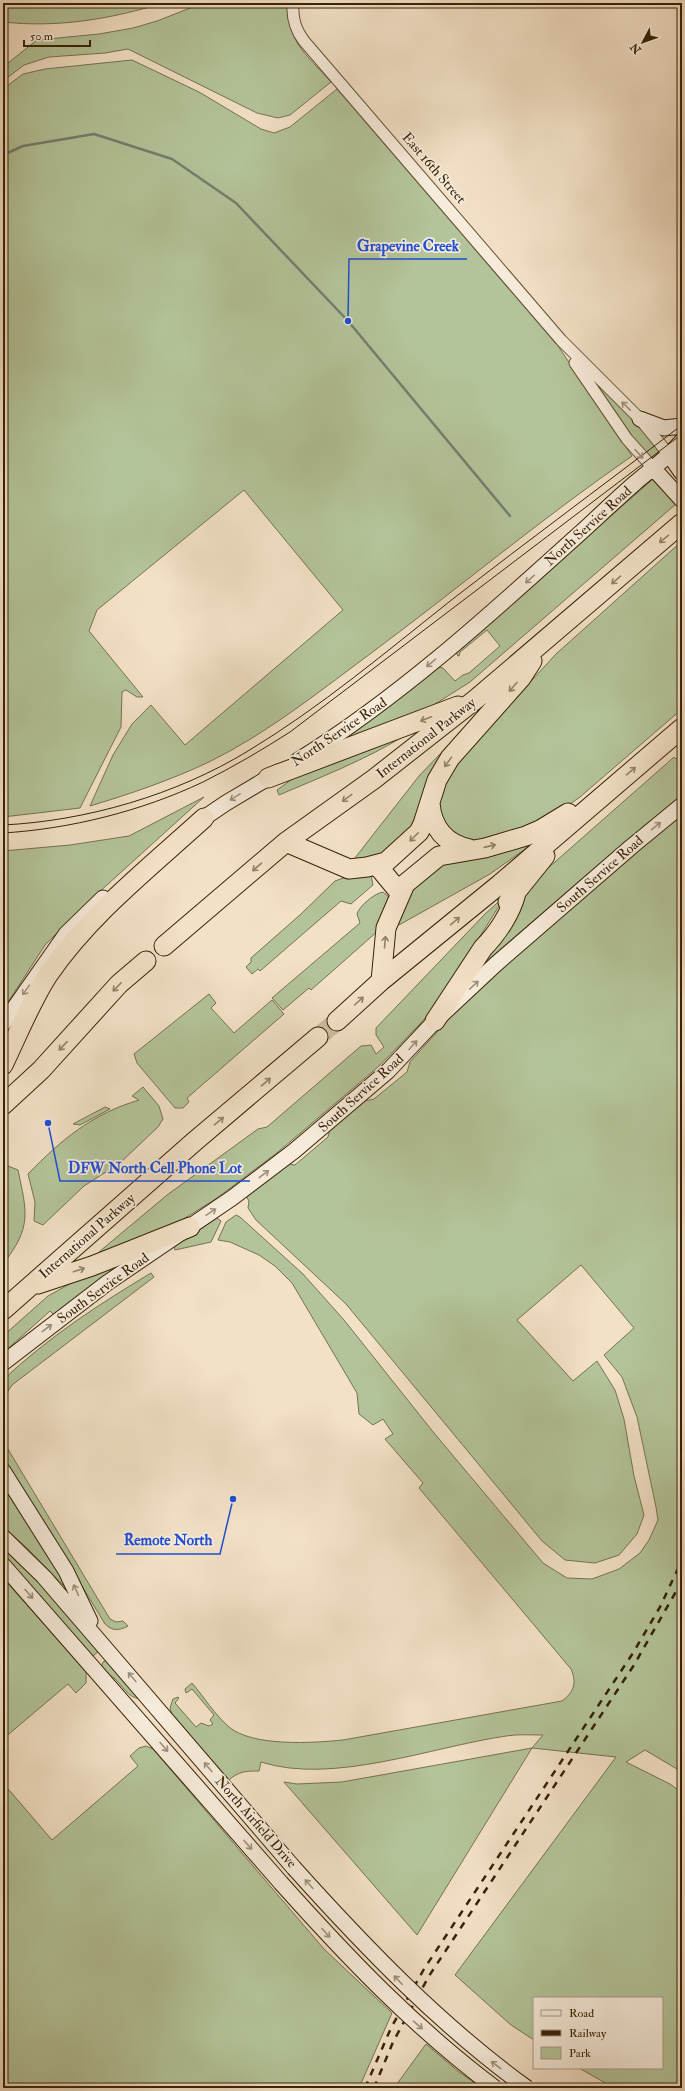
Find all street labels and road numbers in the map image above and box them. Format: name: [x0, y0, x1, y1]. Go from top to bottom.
street label: East 16th Street: [398, 129, 470, 207]
street label: North Service Road: [541, 482, 635, 570]
street label: International Parkway: [373, 693, 480, 783]
street label: North Service Road: [288, 694, 390, 770]
street label: South Service Road: [553, 832, 647, 916]
street label: South Service Road: [315, 1050, 407, 1136]
street label: International Parkway: [36, 1189, 140, 1283]
street label: South Service Road: [54, 1249, 152, 1327]
street label: North Airfield Drive: [212, 1773, 300, 1871]

